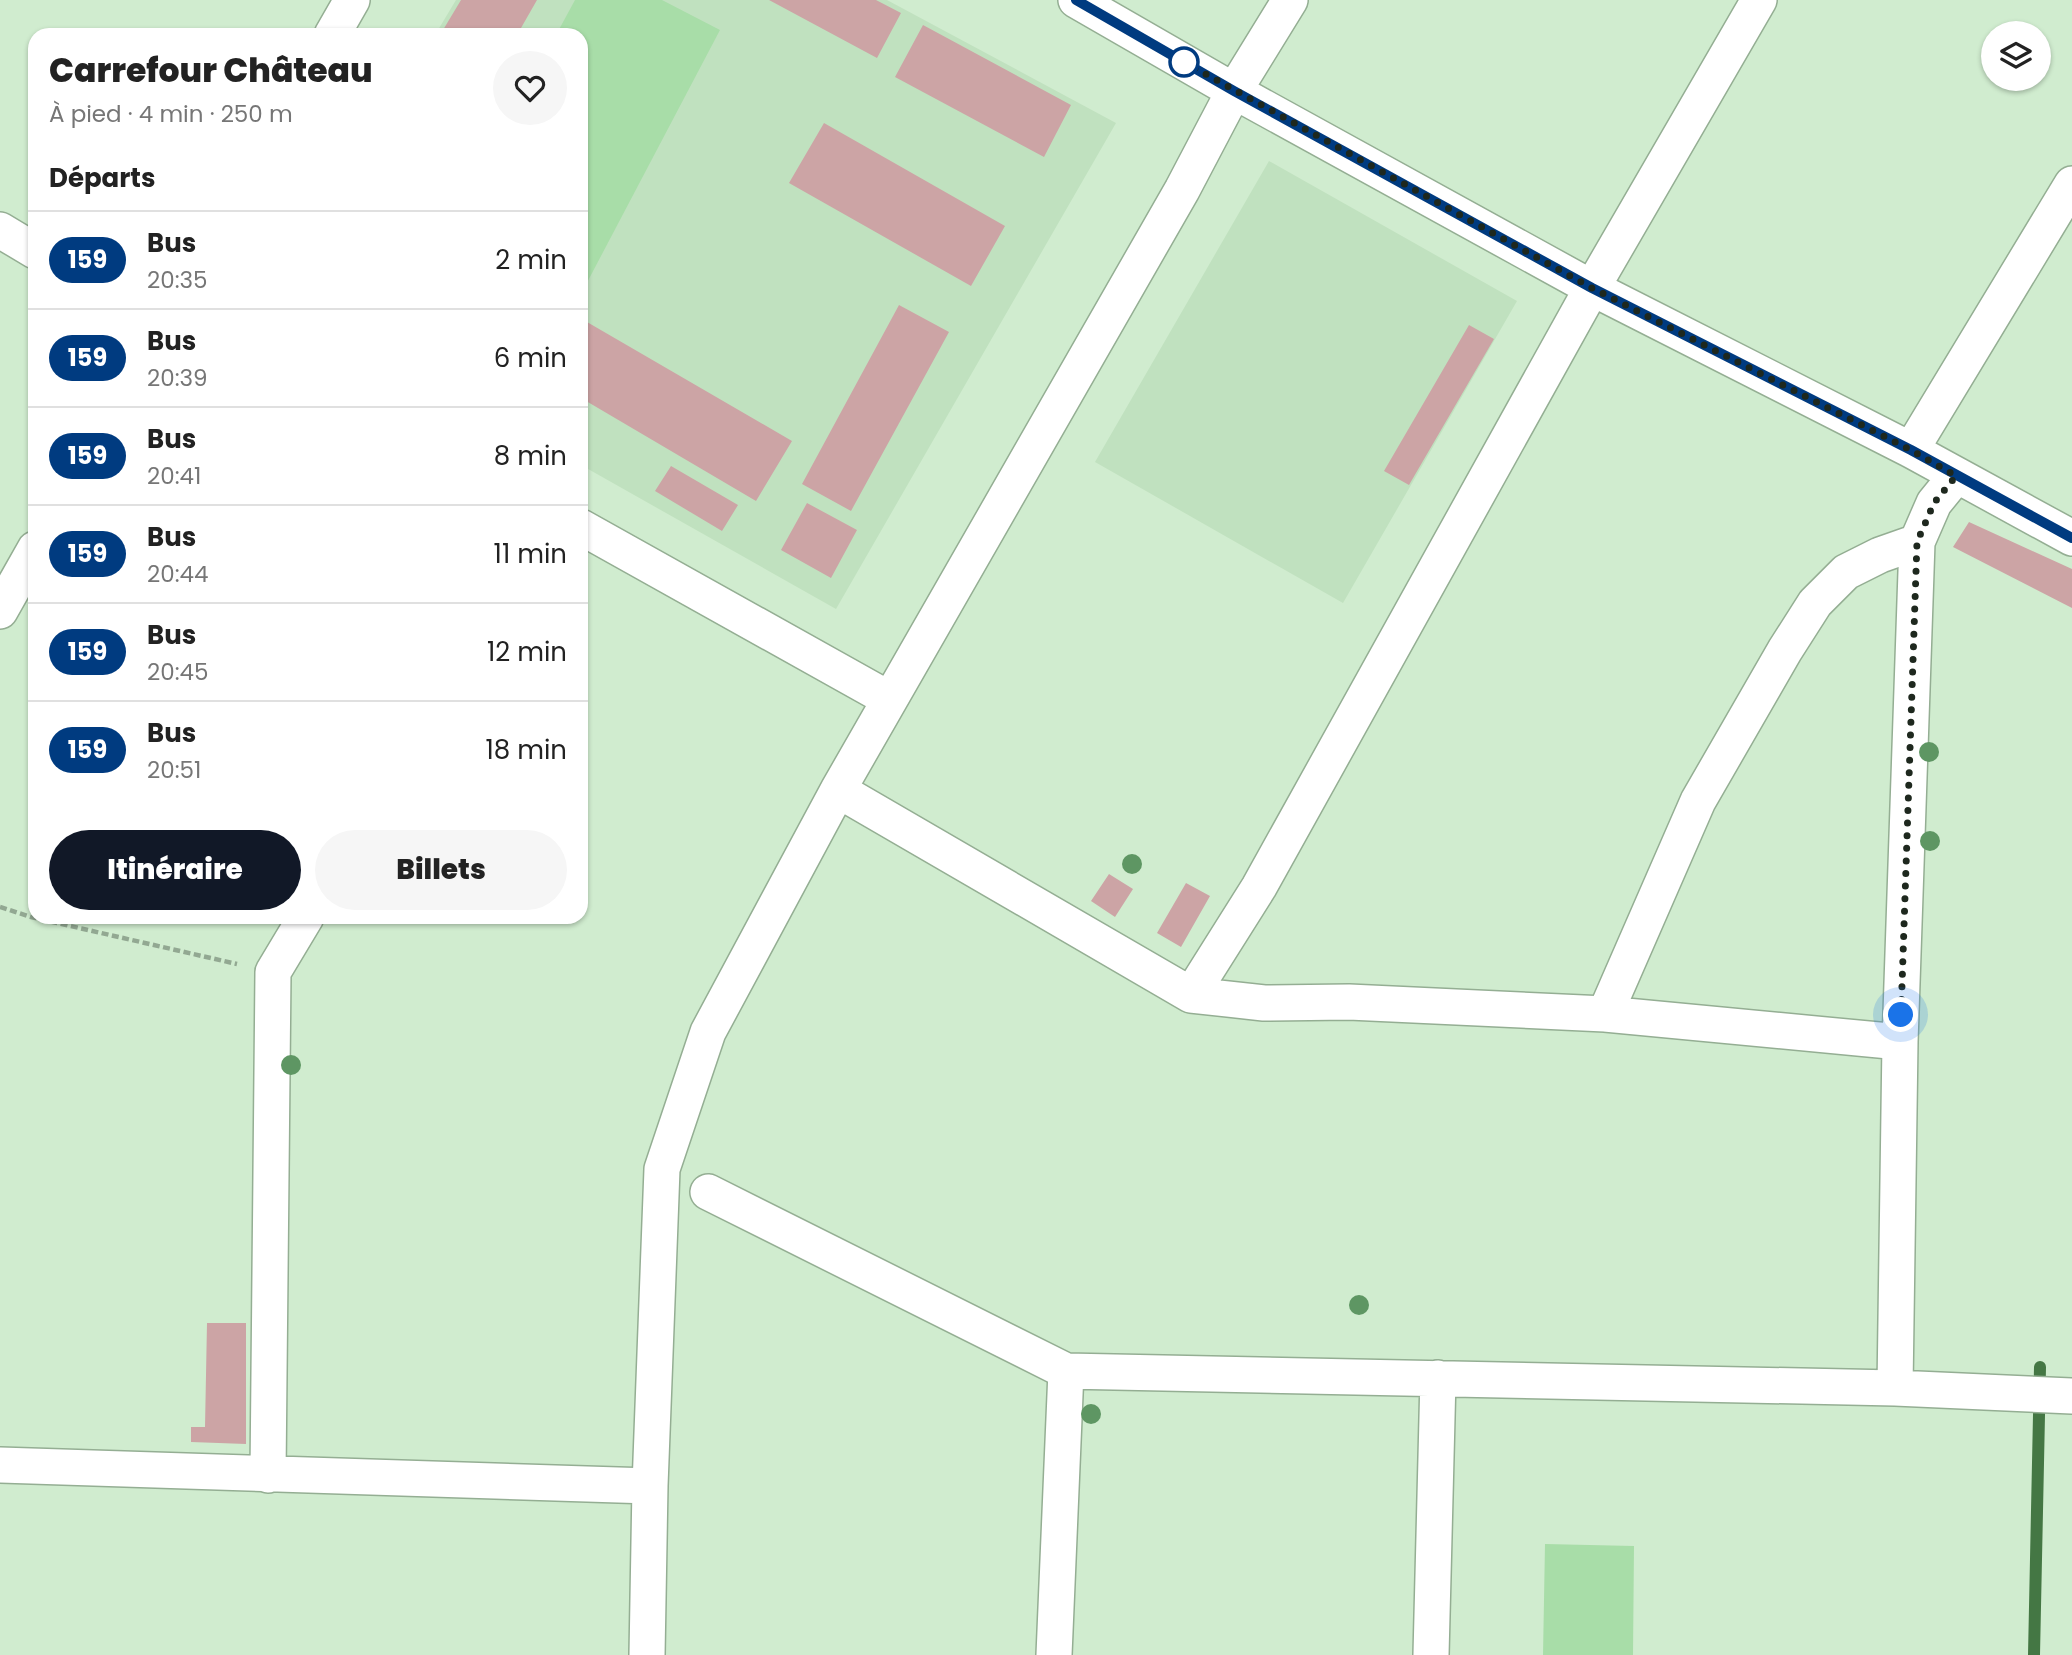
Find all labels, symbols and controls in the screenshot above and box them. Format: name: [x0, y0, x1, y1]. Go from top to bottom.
map controls: [1981, 21, 2051, 91]
button: layers: [1981, 21, 2051, 91]
text: Carrefour Château: [49, 47, 373, 94]
unlabelled marker: [1169, 47, 1199, 77]
button: heart: [493, 51, 567, 125]
text: À pied · 4 min · 250 m: [49, 98, 293, 130]
text: Départs: [49, 160, 155, 196]
text: Bus: [147, 225, 196, 261]
text: 2 min: [495, 242, 567, 278]
text: 159: [68, 243, 107, 276]
text: 20:35: [147, 264, 208, 296]
text: Bus: [147, 323, 196, 359]
text: 6 min: [494, 340, 567, 376]
text: 159: [68, 341, 107, 374]
text: 20:39: [147, 362, 208, 394]
text: Bus: [147, 421, 196, 457]
text: 8 min: [494, 438, 567, 474]
text: 159: [68, 439, 107, 472]
text: 20:41: [147, 460, 201, 492]
text: Bus: [147, 519, 196, 555]
text: 11 min: [494, 536, 567, 572]
text: 159: [68, 537, 107, 570]
text: 20:44: [147, 558, 209, 590]
text: Bus: [147, 617, 196, 653]
text: 12 min: [487, 634, 567, 670]
text: 159: [68, 635, 107, 668]
text: 20:45: [147, 656, 208, 688]
text: Bus: [147, 715, 196, 751]
text: 18 min: [486, 732, 567, 768]
text: 159: [68, 733, 107, 766]
text: 20:51: [147, 754, 201, 786]
button: Itinéraire: [49, 830, 301, 910]
button: Billets: [315, 830, 567, 910]
your location: [1883, 997, 1918, 1032]

